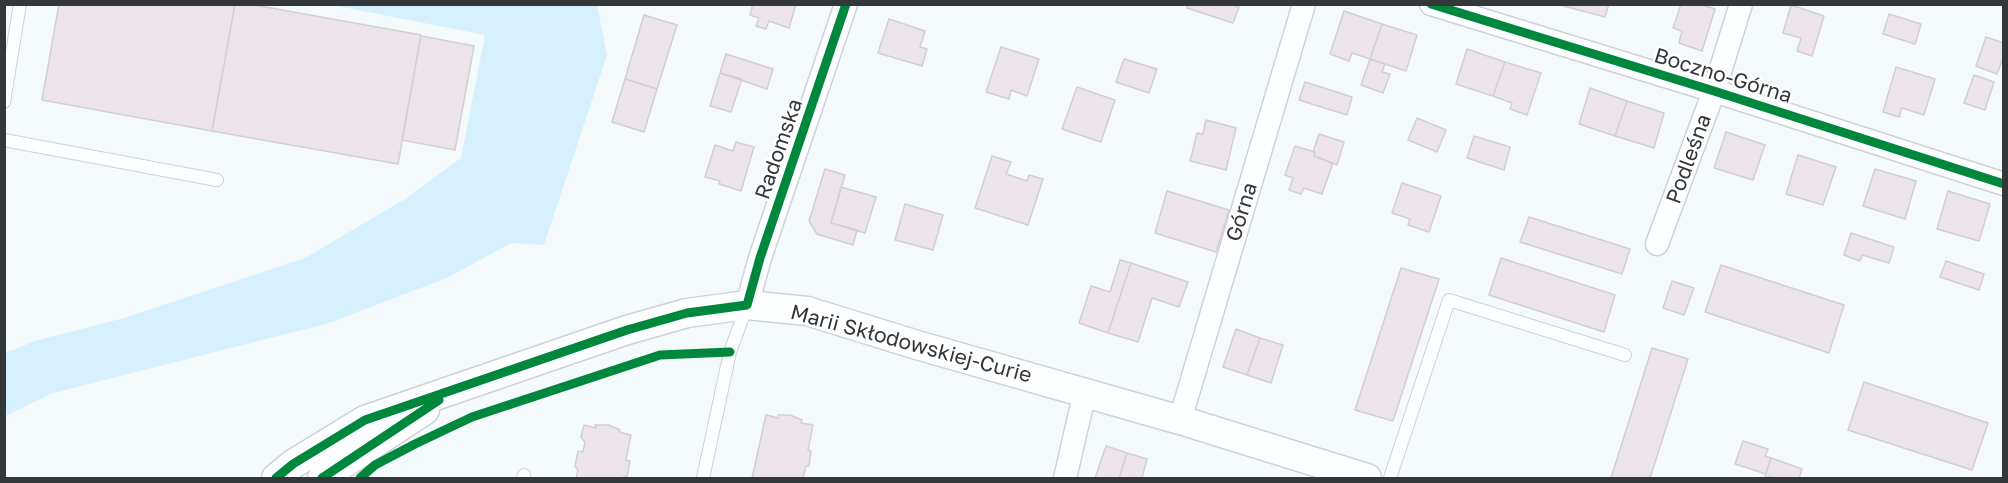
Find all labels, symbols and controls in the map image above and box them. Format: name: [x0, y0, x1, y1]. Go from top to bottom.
street label: Boczno-Górna: [1651, 43, 1795, 109]
street label: Radomska: [750, 95, 808, 203]
street label: Podleśna: [1661, 111, 1717, 207]
street label: Górna: [1221, 179, 1263, 245]
street label: Marii Skłodowskiej-Curie: [788, 300, 1034, 388]

